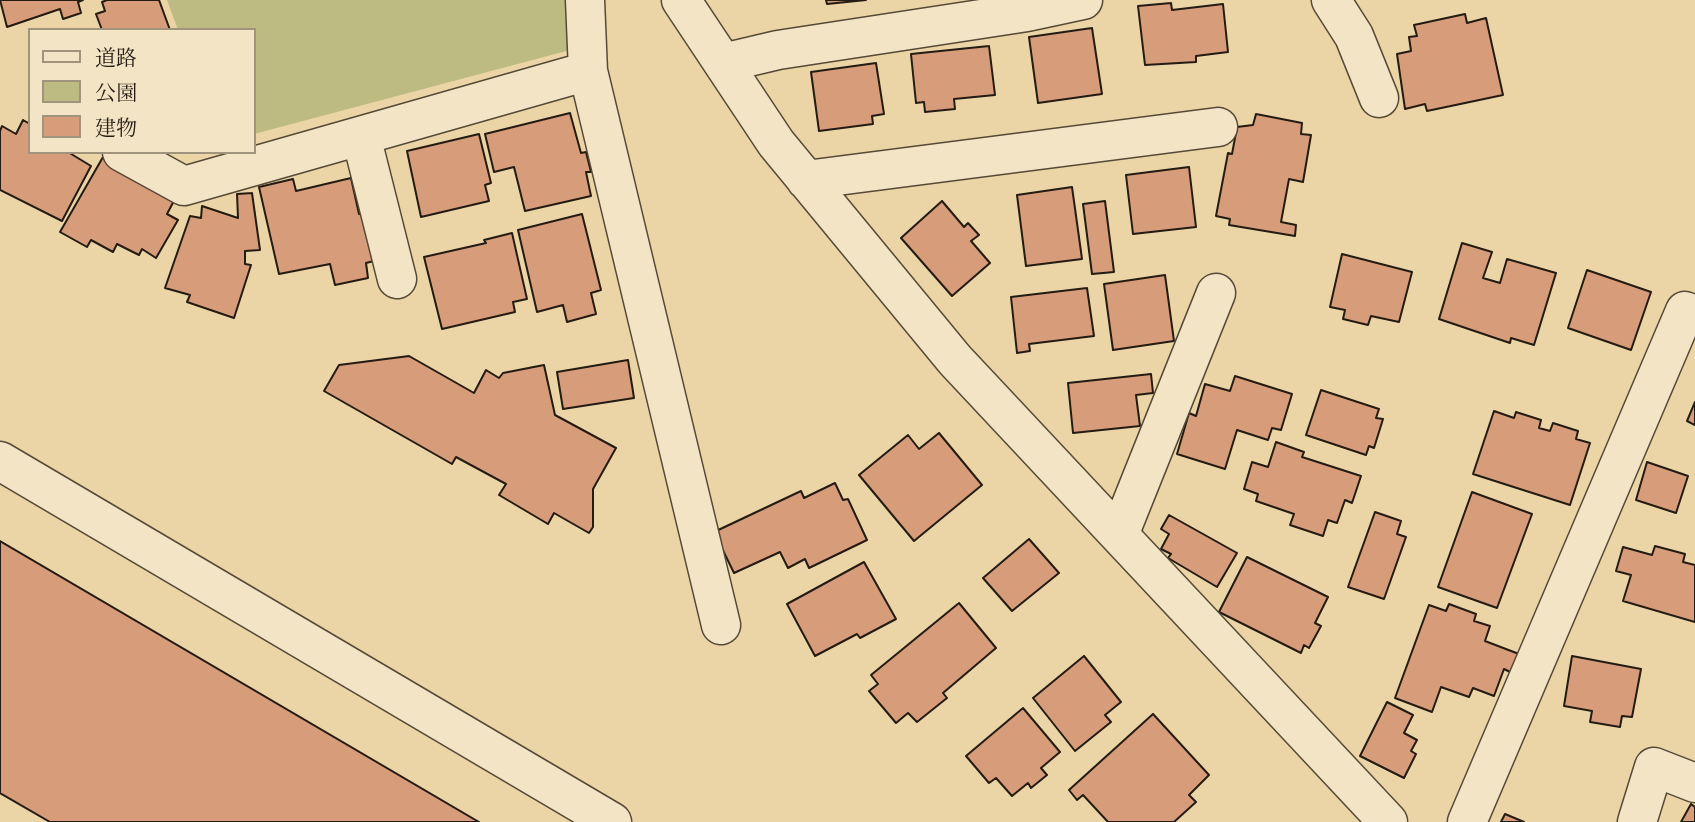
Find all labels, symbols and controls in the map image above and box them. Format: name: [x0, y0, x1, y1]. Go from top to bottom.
legend: [28, 28, 256, 154]
text: 道路: [95, 44, 137, 72]
text: 公園: [95, 79, 137, 107]
text: 建物: [95, 114, 137, 142]

